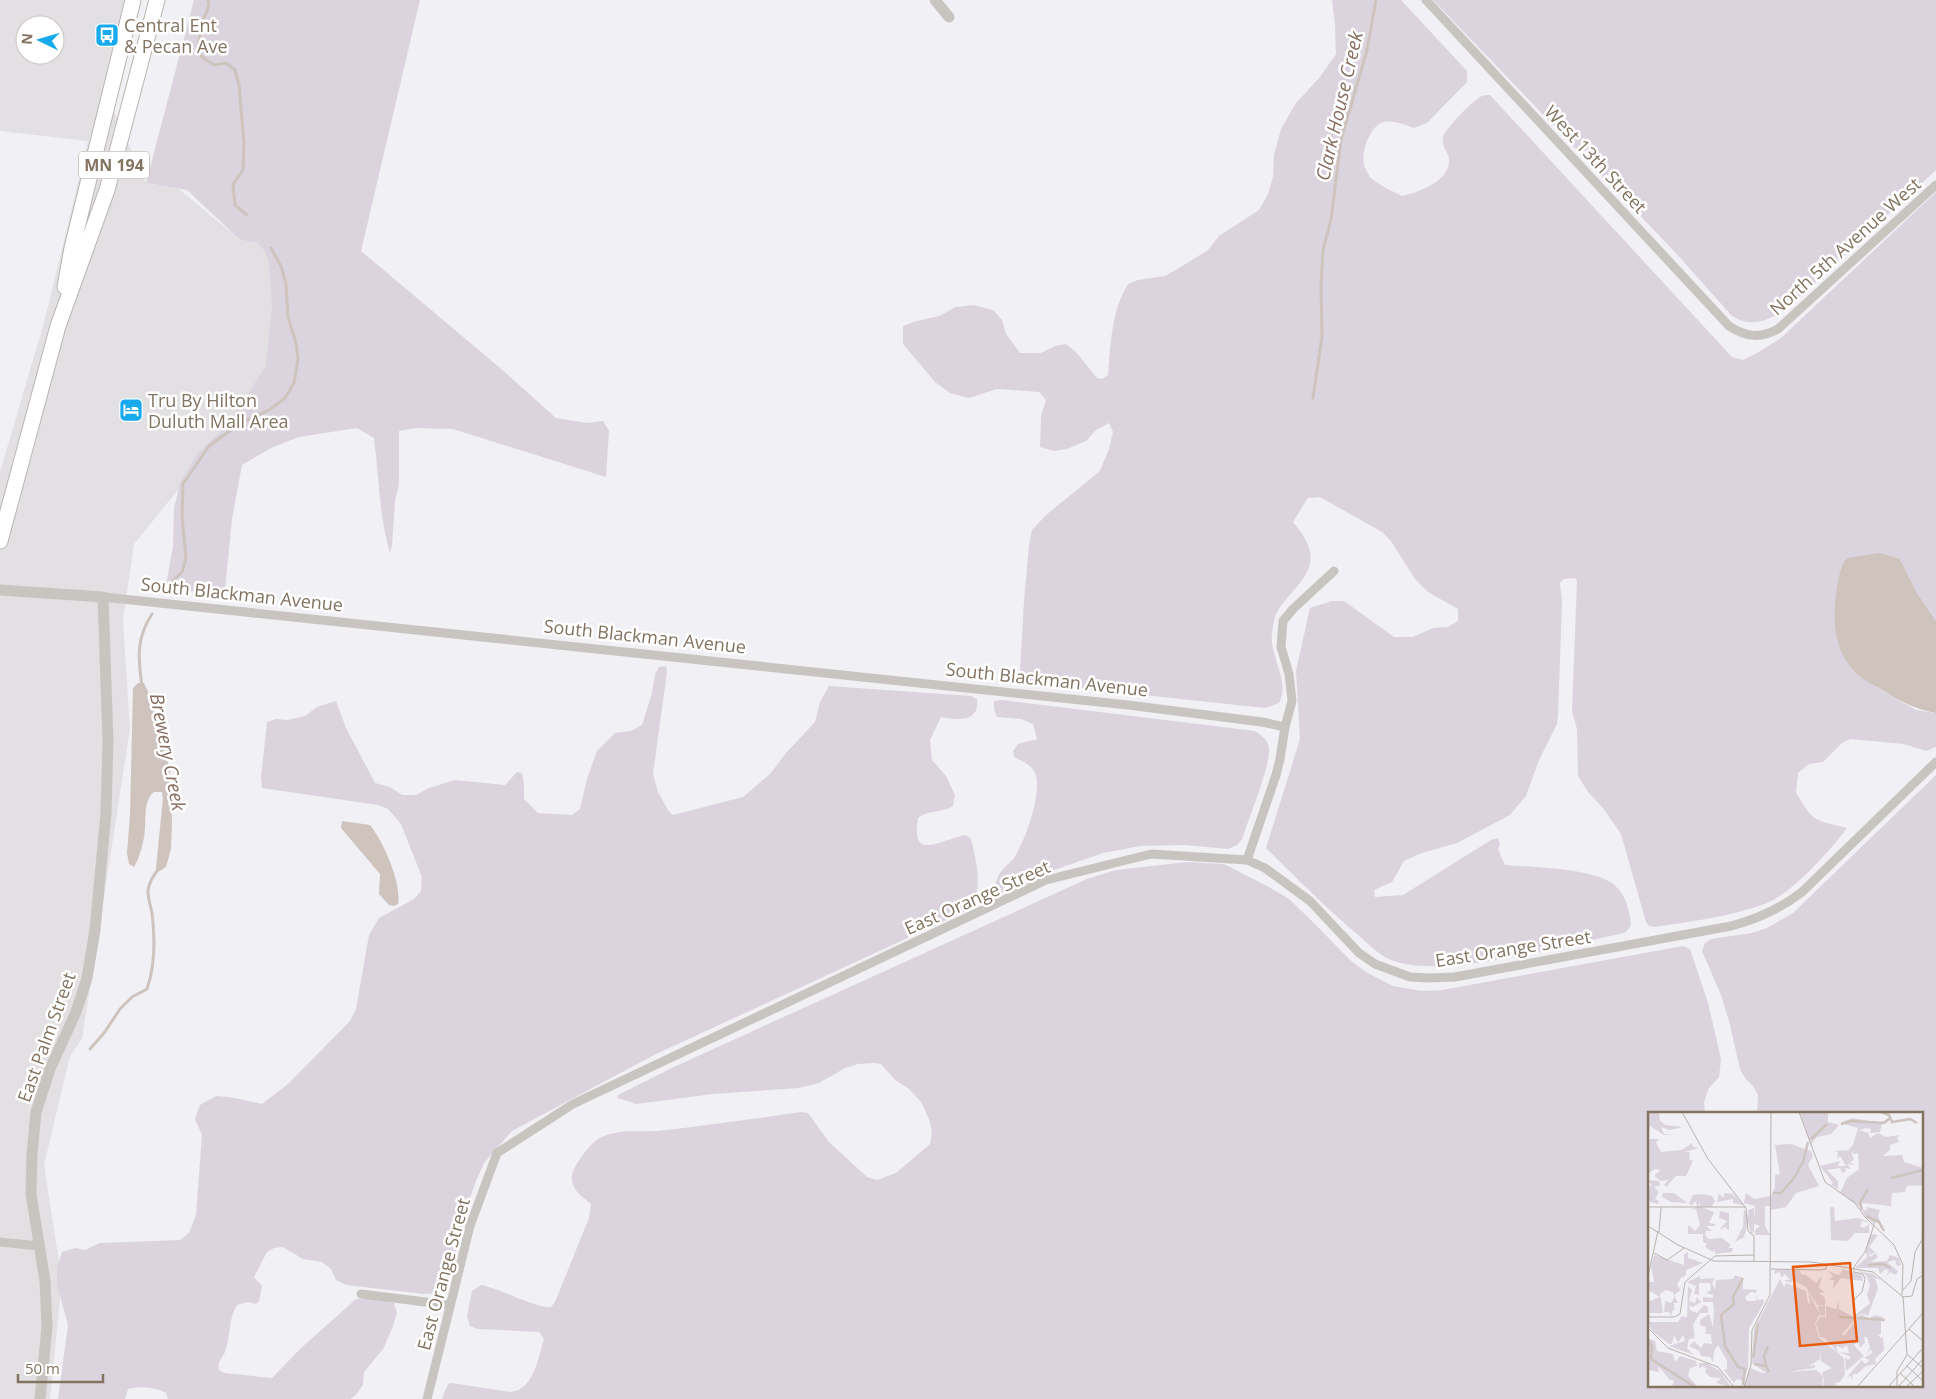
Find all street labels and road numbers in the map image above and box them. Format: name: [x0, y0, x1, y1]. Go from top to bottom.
street label: West 13th Street: [1540, 100, 1652, 218]
road number: MN 194: [79, 152, 149, 178]
street label: North 5th Avenue West: [1764, 172, 1926, 320]
street label: South Blackman Avenue: [140, 571, 344, 617]
street label: South Blackman Avenue: [543, 613, 747, 659]
street label: South Blackman Avenue: [945, 656, 1149, 702]
street label: East Orange Street: [900, 854, 1054, 940]
street label: East Orange Street: [1434, 924, 1592, 972]
street label: East Palm Street: [11, 969, 81, 1105]
street label: East Orange Street: [411, 1195, 475, 1353]

